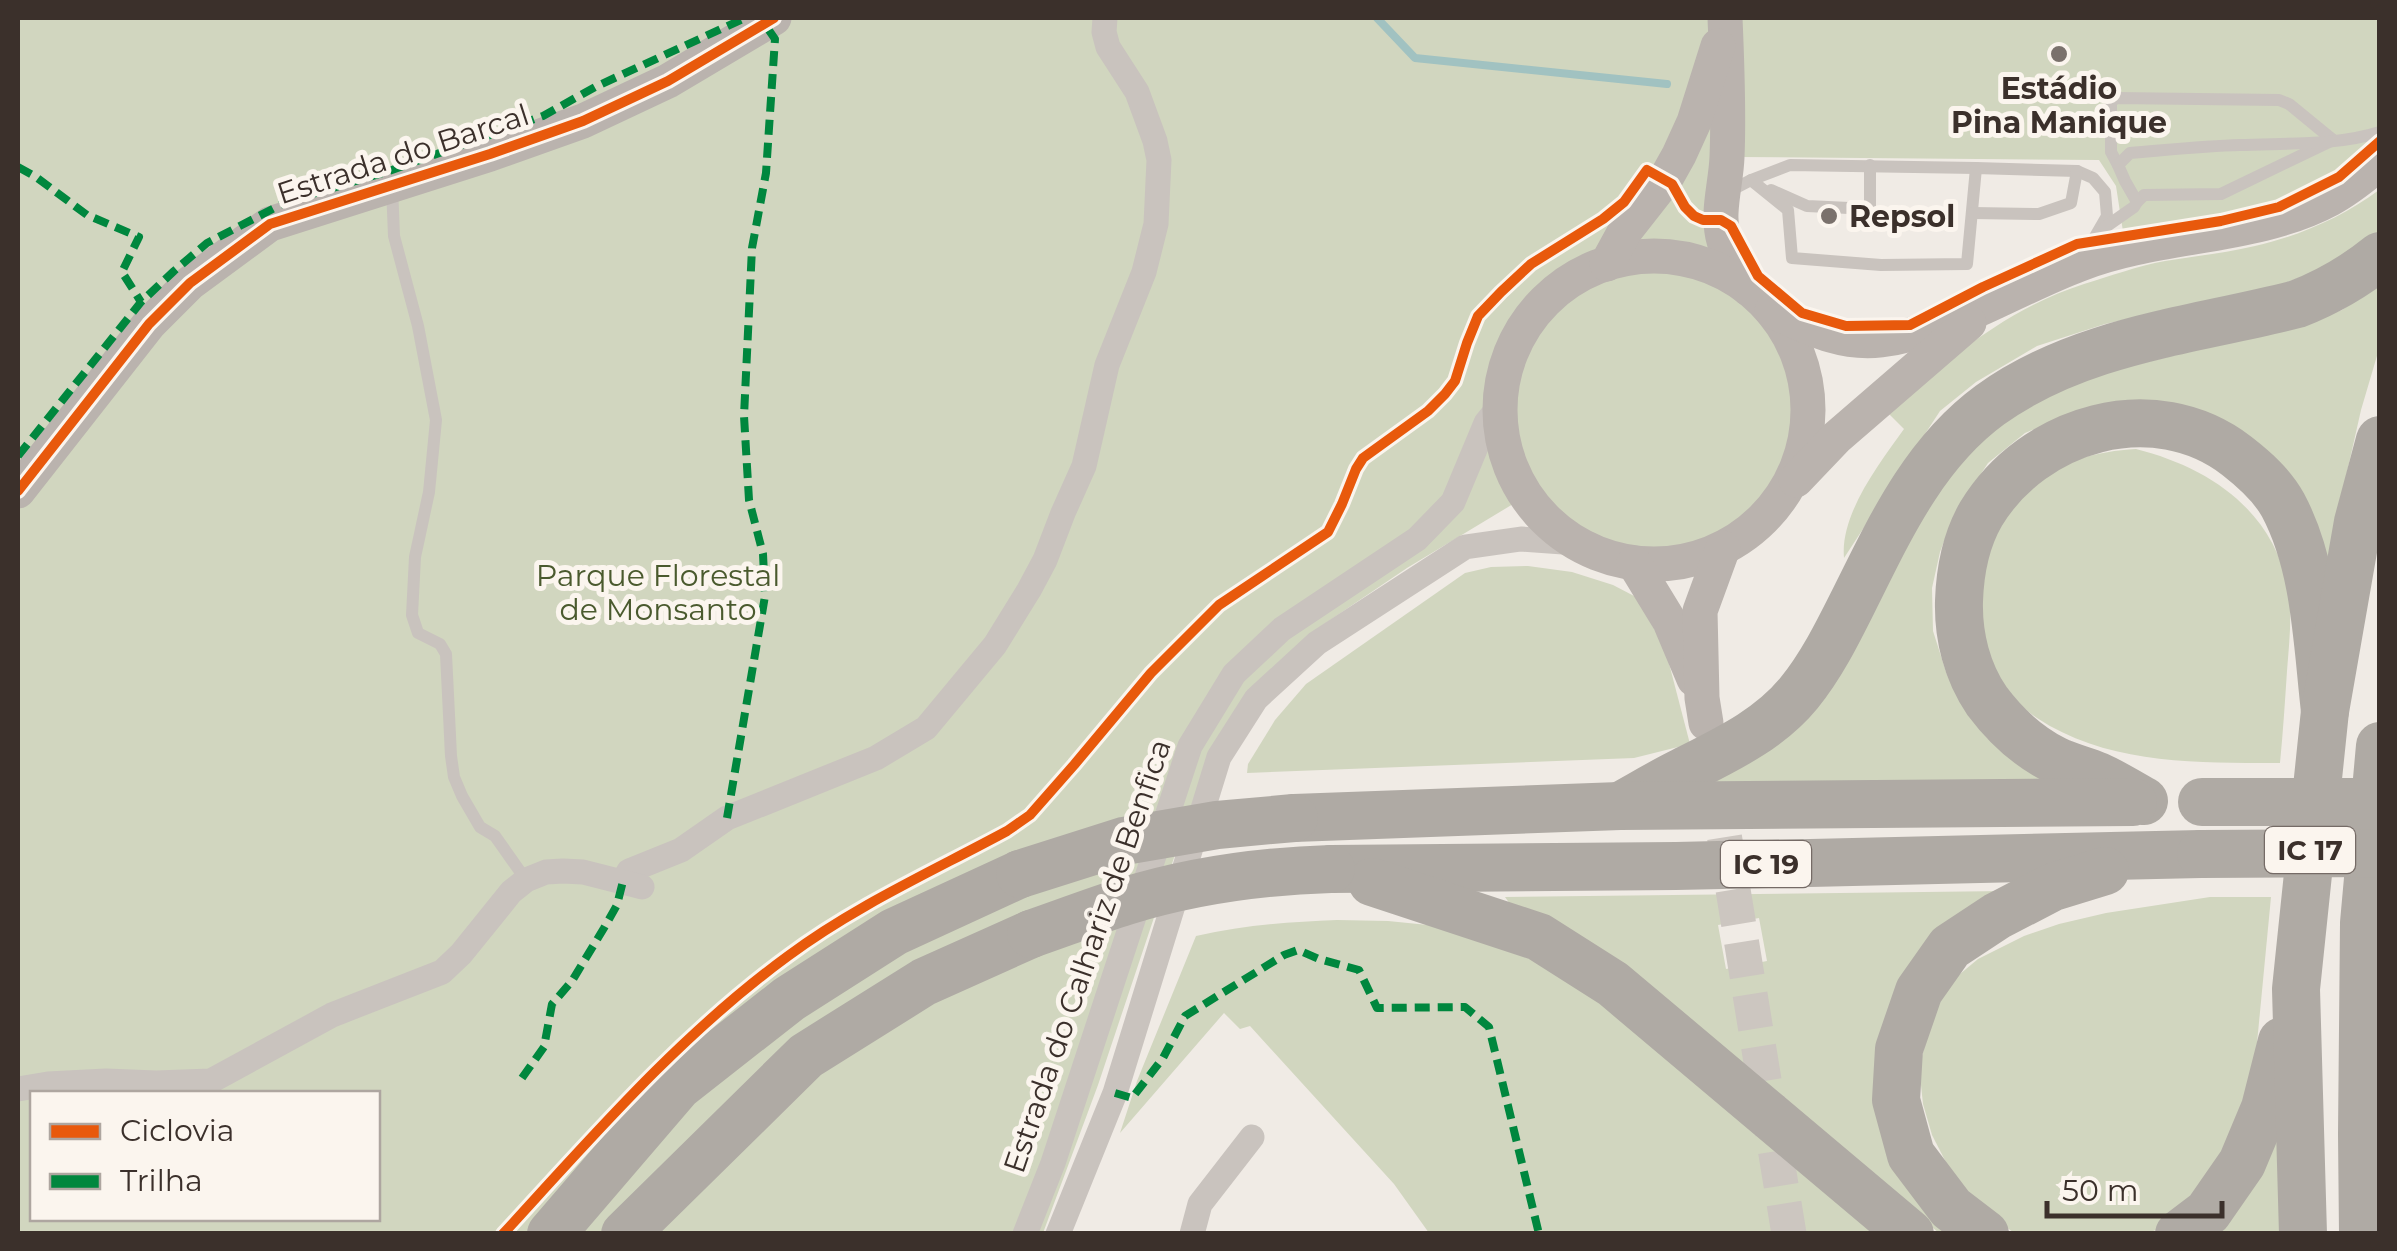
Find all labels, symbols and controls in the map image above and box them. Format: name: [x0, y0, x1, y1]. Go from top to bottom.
marker: Estádio Pina Manique: [2048, 43, 2070, 65]
place label: Estádio Pina Manique: [1951, 70, 2167, 141]
street label: Estrada do Barcal: [272, 96, 534, 212]
place label: Repsol: [1849, 198, 1955, 235]
marker: Repsol: [1818, 205, 1840, 227]
park label: Parque Florestal de Monsanto: [536, 557, 780, 628]
street label: Estrada do Calhariz de Benfica: [995, 734, 1179, 1178]
road number: IC 17: [2265, 827, 2355, 873]
road number: IC 19: [1721, 841, 1811, 887]
legend: [30, 1091, 380, 1221]
text: Ciclovia: [120, 1112, 234, 1149]
scale bar: [2047, 1156, 2222, 1218]
text: Trilha: [120, 1162, 203, 1199]
text: 50 m: [2062, 1172, 2139, 1209]

